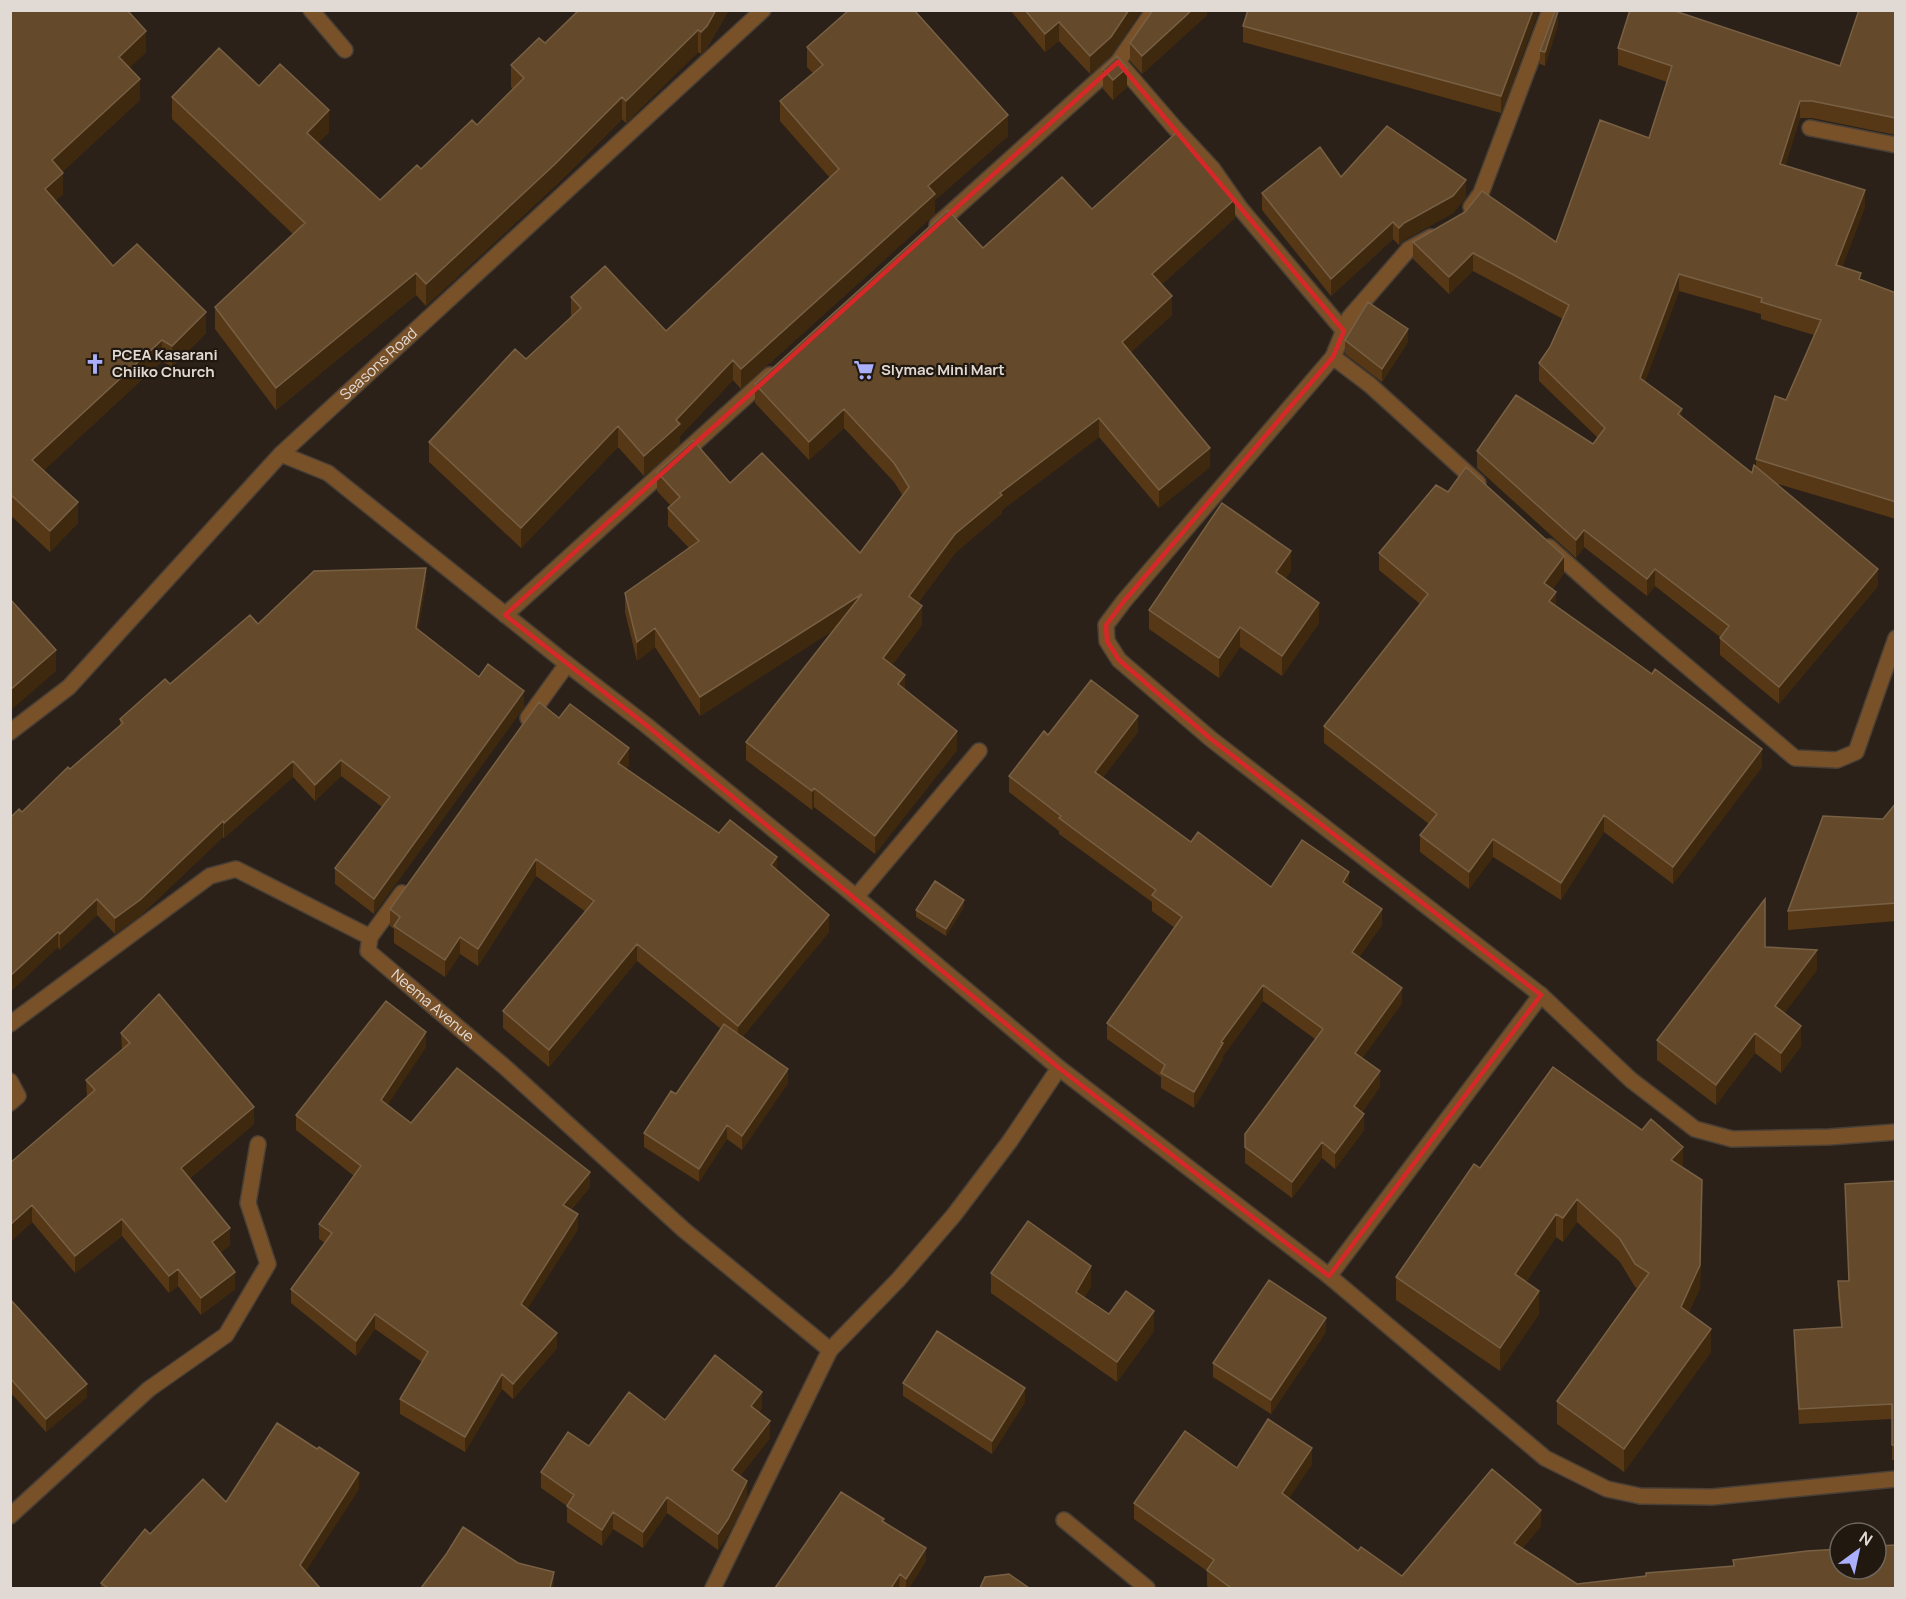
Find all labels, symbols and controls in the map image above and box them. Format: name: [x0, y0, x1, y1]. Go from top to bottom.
street label: Seasons Road: [335, 323, 422, 405]
place label: PCEA Kasarani Chiiko Church: [112, 344, 218, 382]
church icon: PCEA Kasarani Chiiko Church: [83, 352, 107, 376]
supermarket icon: Slymac Mini Mart: [852, 358, 876, 382]
place label: Slymac Mini Mart: [881, 359, 1005, 380]
street label: Neema Avenue: [387, 964, 479, 1047]
north arrow: [1828, 1521, 1888, 1581]
text: N: [1855, 1526, 1877, 1551]

